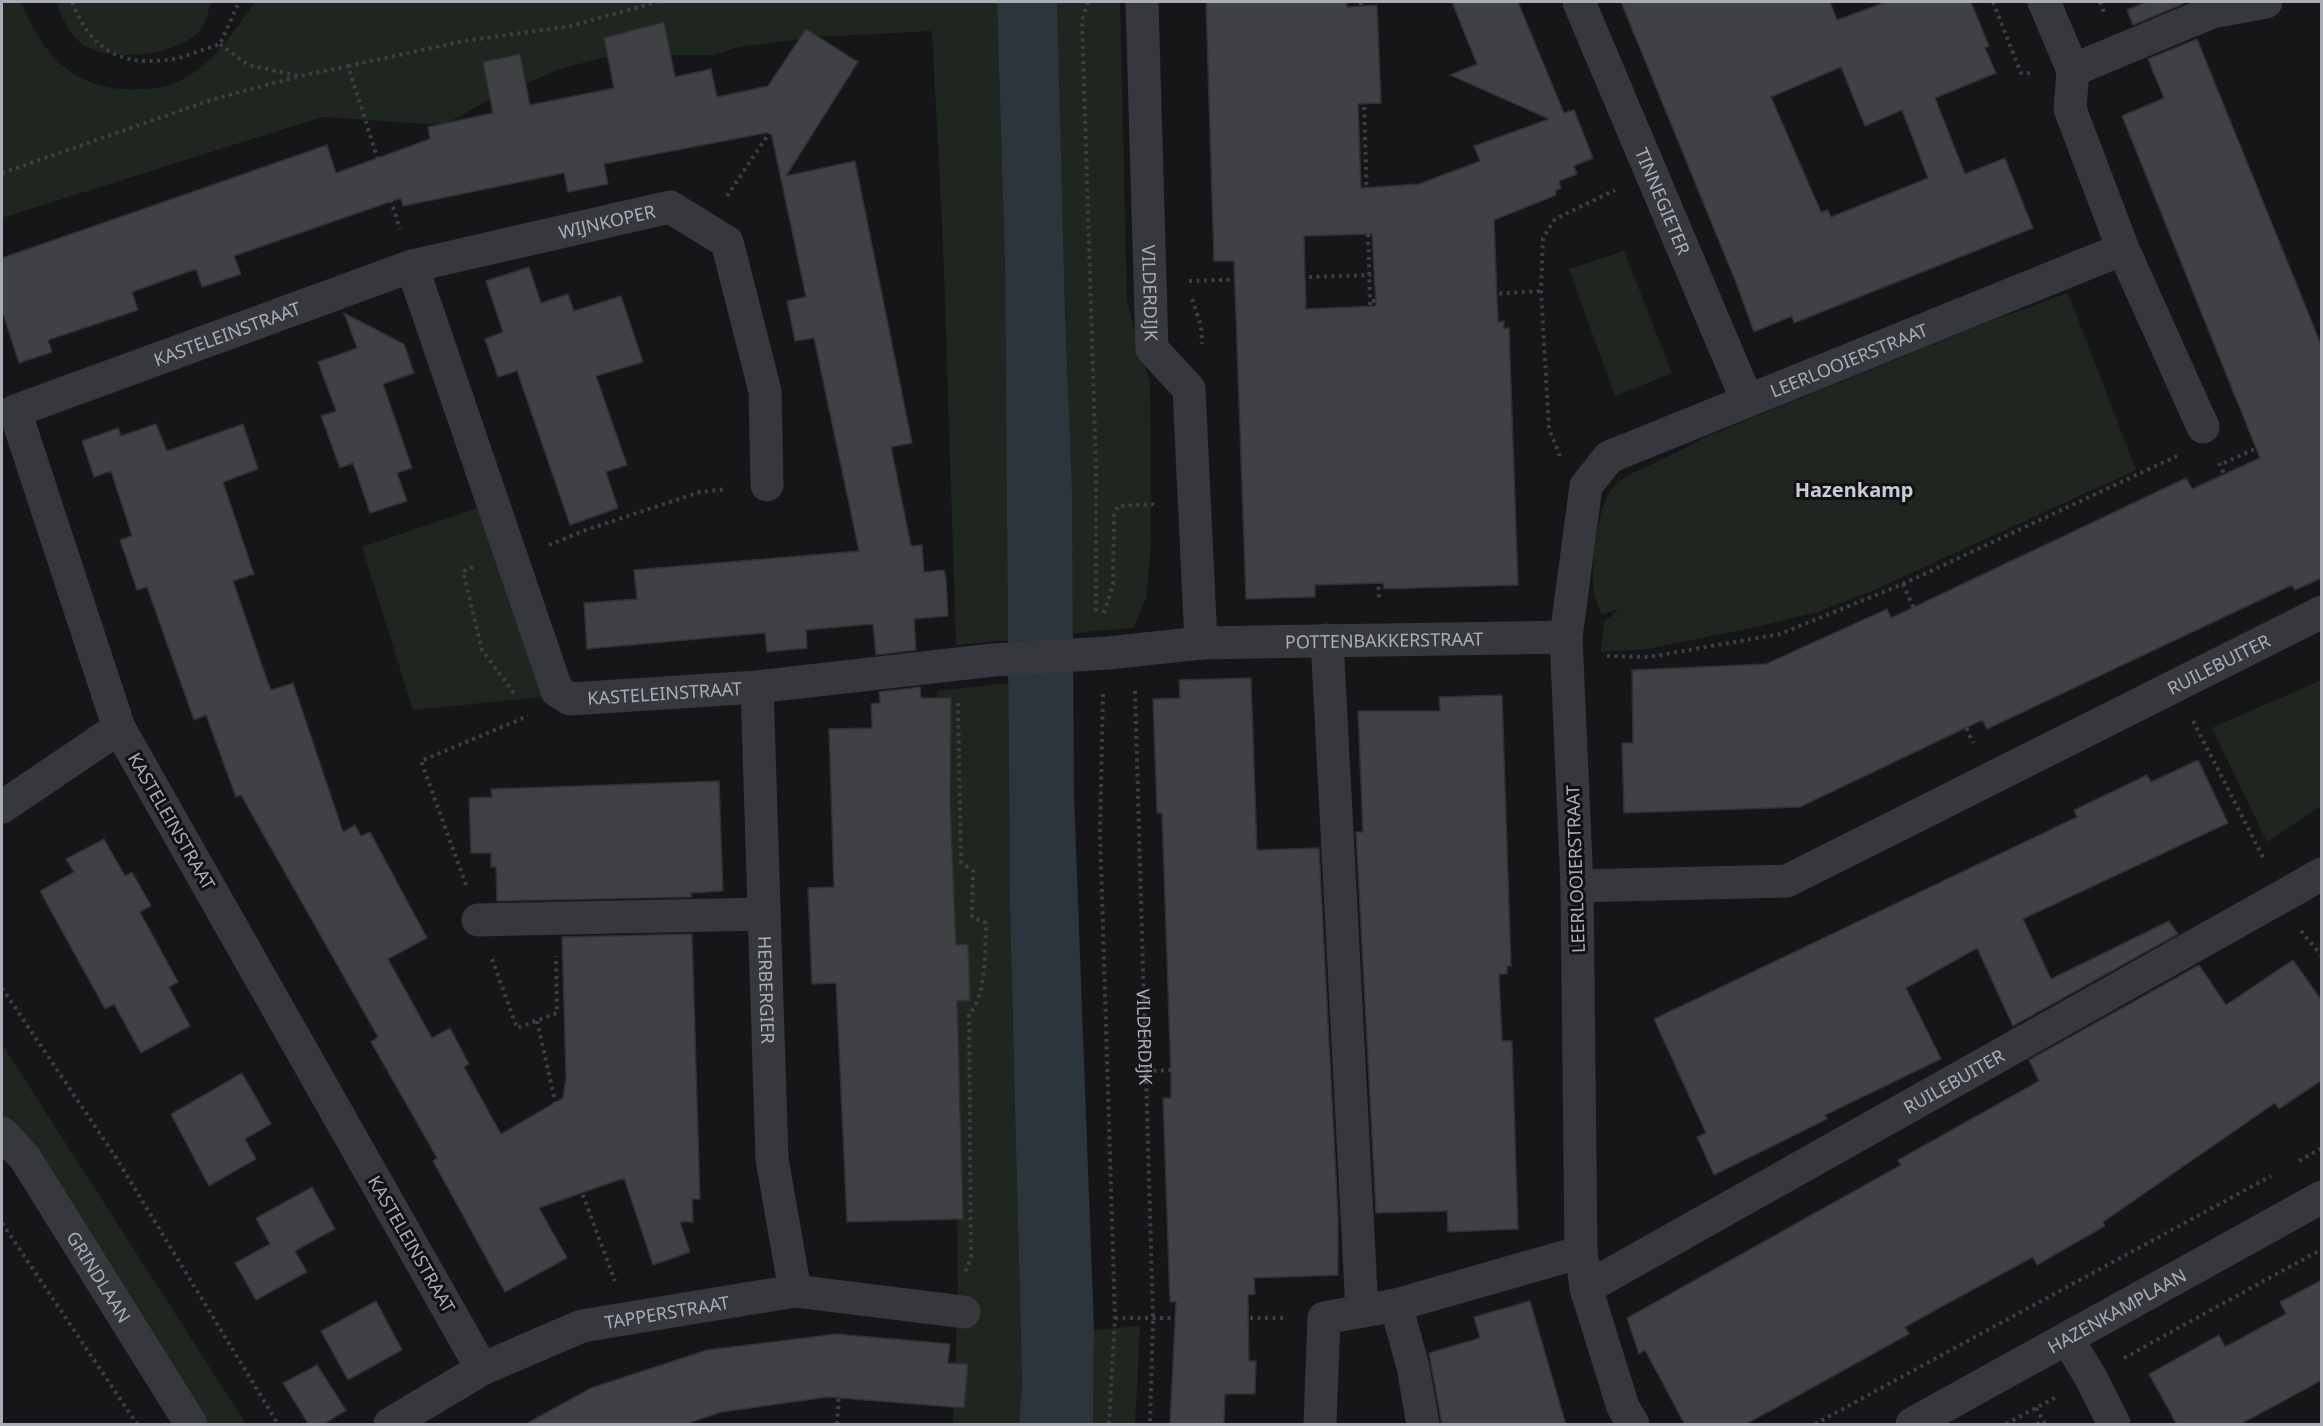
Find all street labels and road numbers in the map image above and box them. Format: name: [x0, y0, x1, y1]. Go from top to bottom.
street label: TINNEGIETER: [1630, 144, 1696, 258]
street label: WIJNKOPER: [556, 199, 658, 244]
street label: VILDERDIJK: [1137, 245, 1164, 342]
street label: KASTELEINSTRAAT: [150, 296, 304, 371]
street label: LEERLOOIERSTRAAT: [1766, 317, 1931, 403]
street label: POTTENBAKKERSTRAAT: [1285, 626, 1483, 654]
street label: RUILEBUITER: [2163, 628, 2274, 700]
street label: KASTELEINSTRAAT: [587, 676, 743, 710]
street label: KASTELEINSTRAAT: [123, 748, 221, 894]
street label: LEERLOOIERSTRAAT: [1560, 785, 1590, 953]
street label: HERBERGIER: [753, 936, 780, 1044]
street label: VILDERDIJK: [1132, 989, 1158, 1086]
street label: RUILEBUITER: [1899, 1043, 2009, 1119]
street label: KASTELEINSTRAAT: [363, 1171, 461, 1317]
street label: GRINDLAAN: [62, 1227, 137, 1327]
street label: HAZENKAMPLAAN: [2043, 1263, 2190, 1359]
street label: TAPPERSTRAAT: [603, 1290, 731, 1334]

